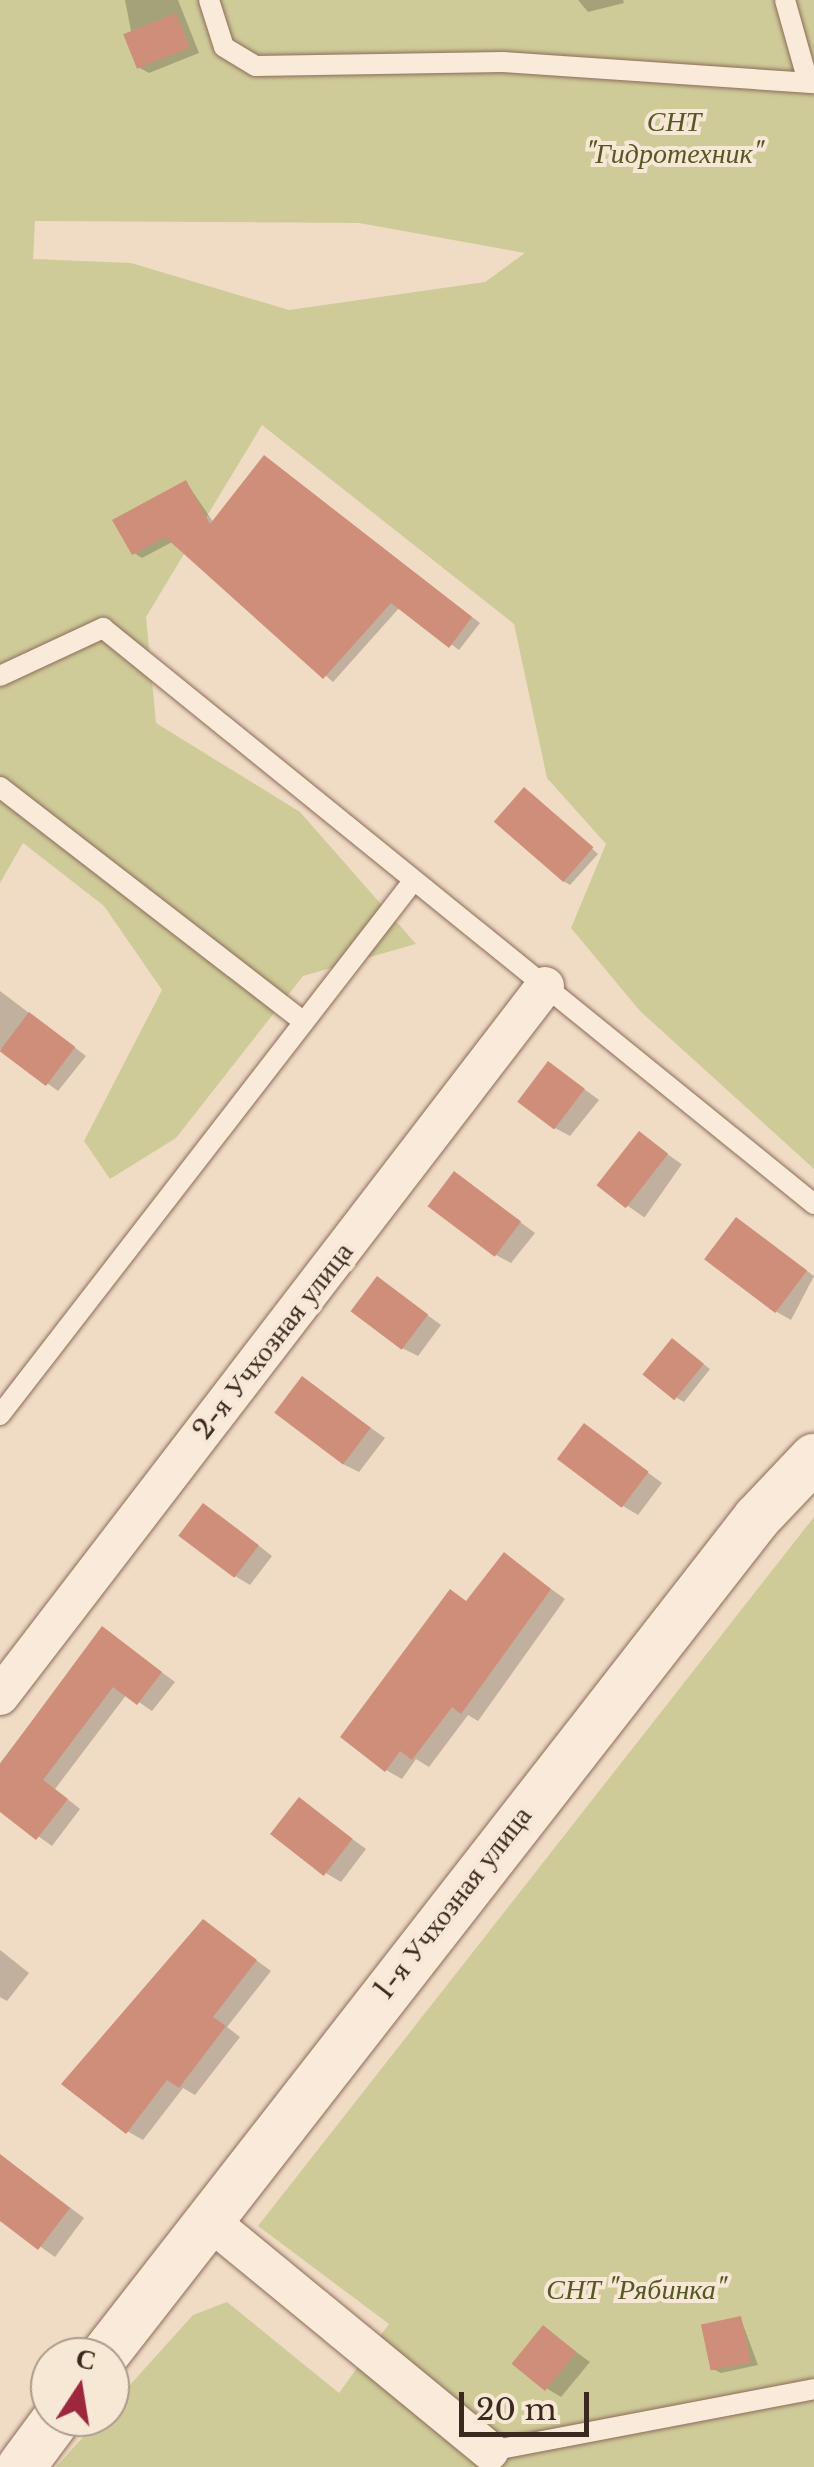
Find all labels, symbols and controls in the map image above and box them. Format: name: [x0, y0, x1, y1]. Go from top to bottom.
park label: СНТ "Гидротехник": [585, 105, 763, 171]
street label: 2-я Учхозная улица: [186, 1236, 360, 1446]
street label: 1-я Учхозная улица: [367, 1800, 539, 2006]
park label: СНТ "Рябинка": [546, 2273, 726, 2307]
north arrow: [30, 2337, 130, 2437]
text: С: [72, 2340, 99, 2378]
scale bar: [464, 2372, 594, 2434]
text: 20 m: [476, 2391, 557, 2428]

